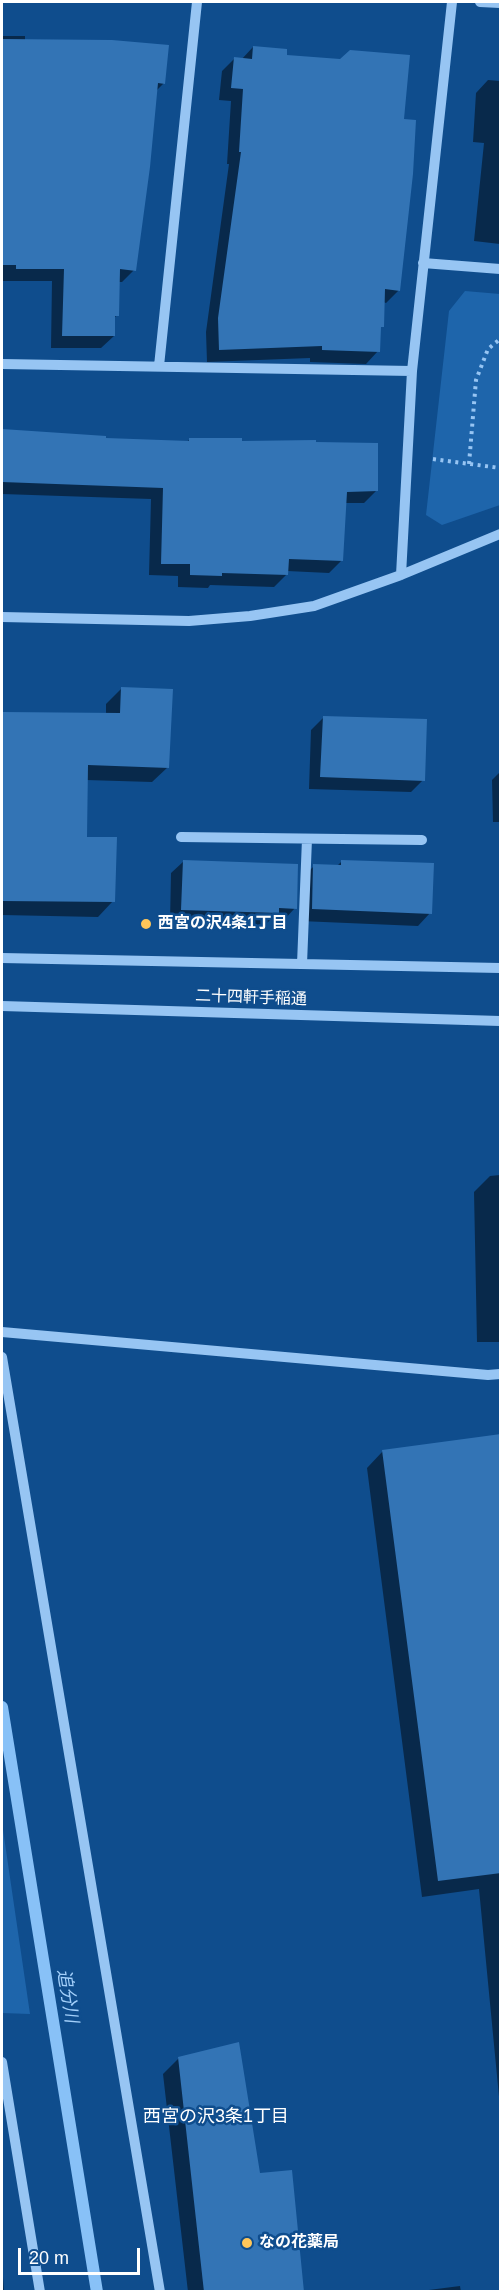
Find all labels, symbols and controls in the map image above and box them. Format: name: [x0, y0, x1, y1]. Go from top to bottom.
place label: 西宮の沢4条1丁目: [158, 914, 288, 934]
marker: 西宮の沢4条1丁目: [139, 917, 153, 931]
street label: 二十四軒手稲通: [195, 986, 307, 1010]
water label: 追分川: [52, 1968, 82, 2024]
district label: 西宮の沢3条1丁目: [143, 2106, 289, 2128]
place label: なの花薬局: [259, 2233, 339, 2253]
scale bar: [21, 2236, 142, 2274]
marker: なの花薬局: [240, 2236, 254, 2250]
text: 20 m: [29, 2248, 69, 2268]

